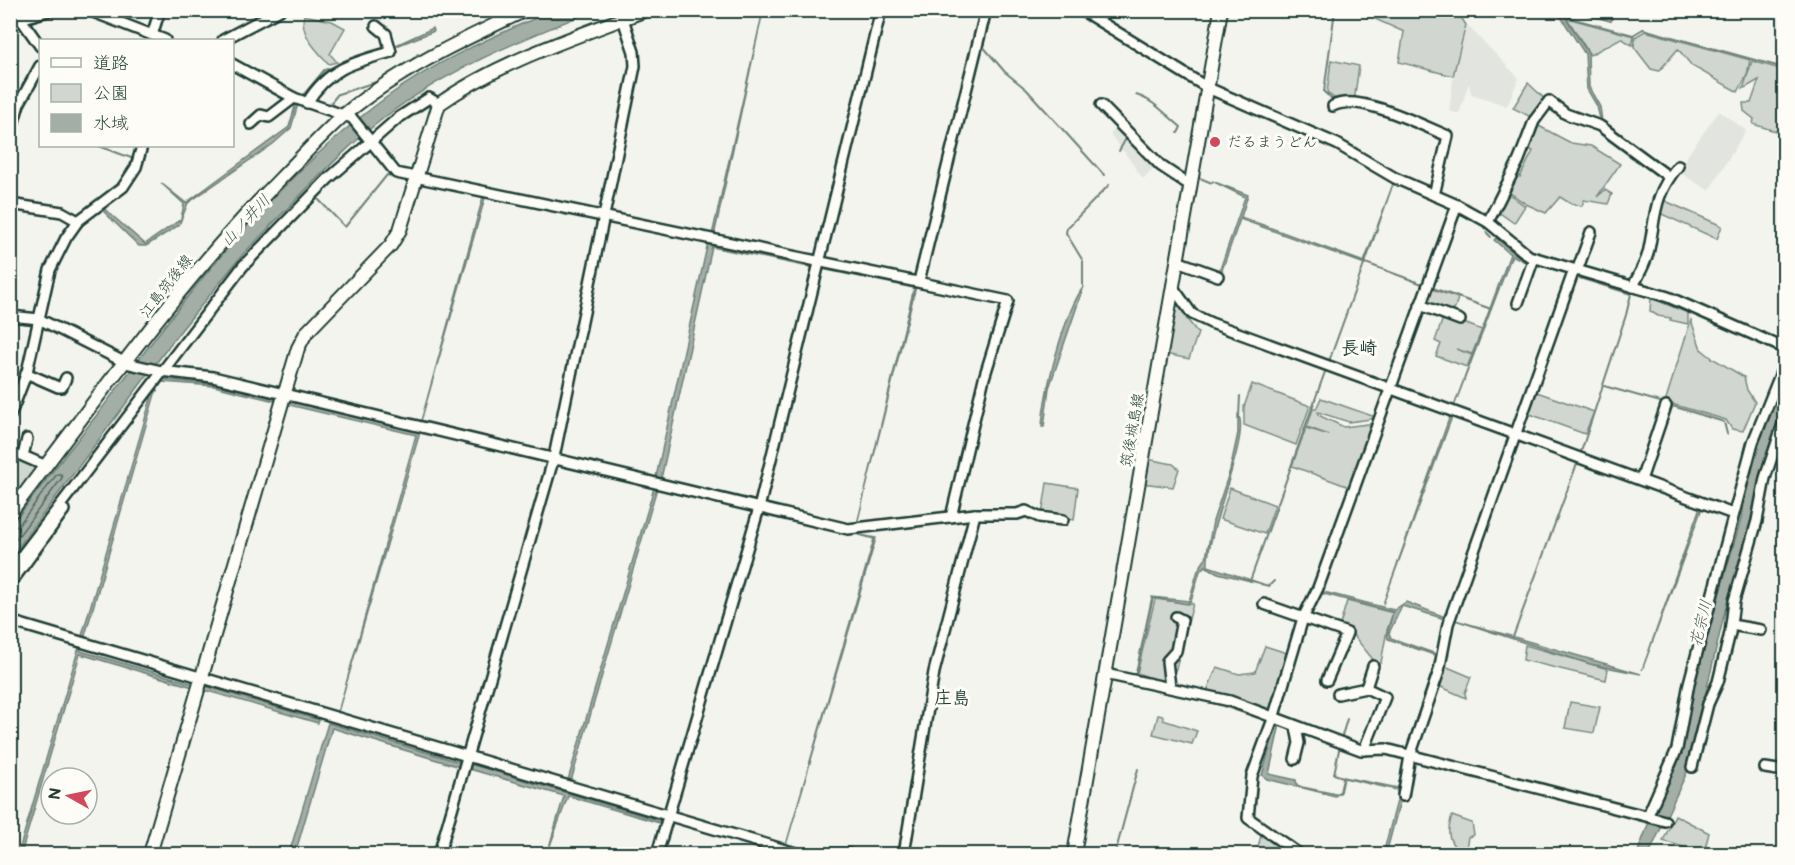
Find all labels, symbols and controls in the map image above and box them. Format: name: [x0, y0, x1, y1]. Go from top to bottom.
legend: [39, 39, 234, 147]
text: 道路: [93, 53, 129, 74]
text: 公園: [93, 83, 129, 104]
text: 水域: [93, 113, 129, 134]
place label: だるまうどん: [1227, 133, 1317, 152]
marker: だるまうどん: [1208, 135, 1222, 149]
water label: 山ノ井川: [217, 191, 275, 251]
street label: 江島筑後線: [136, 251, 197, 322]
district label: 長崎: [1341, 338, 1377, 359]
street label: 筑後城島線: [1117, 391, 1148, 469]
water label: 花宗川: [1686, 598, 1716, 649]
district label: 庄島: [934, 688, 970, 709]
north arrow: [39, 766, 99, 826]
text: N: [45, 786, 66, 801]

